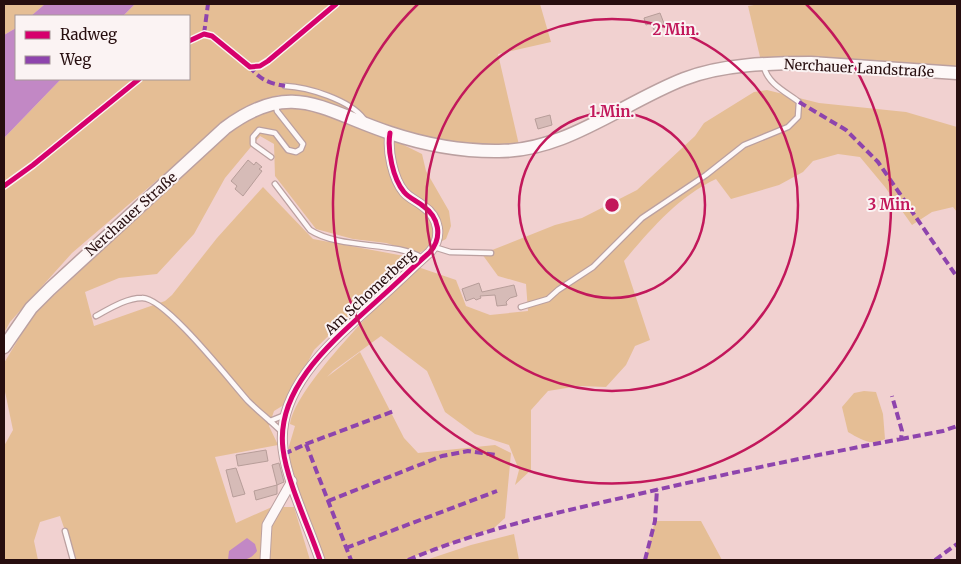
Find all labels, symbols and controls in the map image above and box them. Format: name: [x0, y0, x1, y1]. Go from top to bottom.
legend: [15, 15, 190, 80]
text: 2 Min.: [653, 20, 699, 39]
text: Radweg: [60, 25, 117, 44]
text: Weg: [59, 50, 91, 69]
street label: Nerchauer Landstraße: [784, 55, 934, 81]
text: 1 Min.: [590, 102, 634, 121]
street label: Nerchauer Straße: [81, 168, 181, 260]
text: 3 Min.: [868, 195, 914, 214]
centre of rings: [603, 196, 621, 214]
street label: Am Schomerberg: [320, 245, 420, 339]

